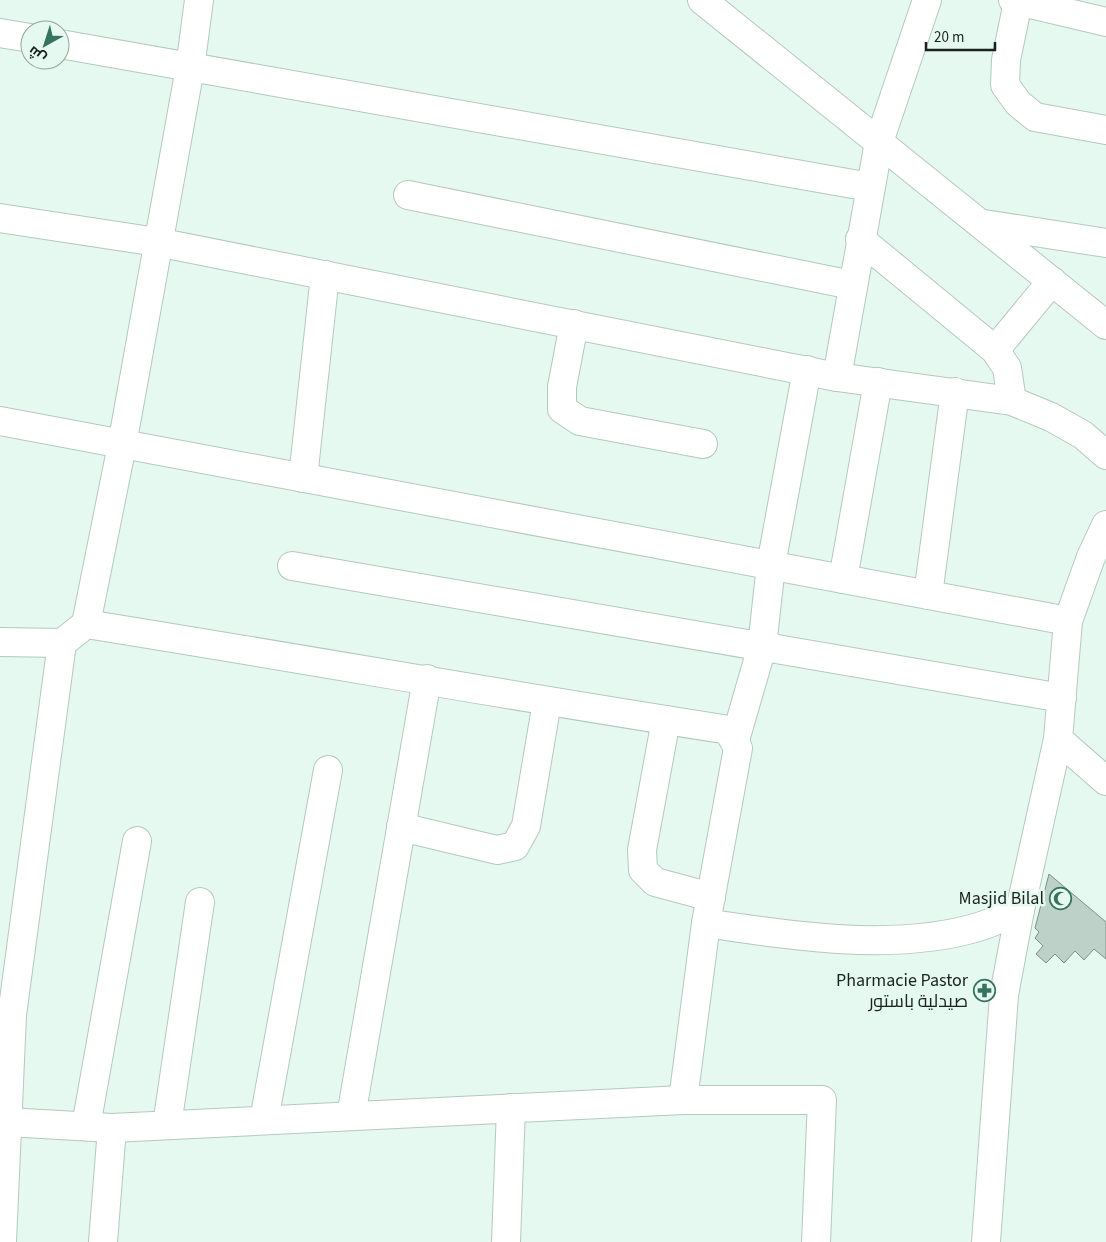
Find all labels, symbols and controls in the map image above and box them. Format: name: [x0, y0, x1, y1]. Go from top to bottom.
north arrow: [20, 20, 70, 70]
scale bar: [926, 20, 995, 52]
text: 20 m: [934, 27, 964, 48]
text: ش: [24, 41, 51, 68]
place label: Masjid Bilal: [959, 886, 1044, 911]
mosque icon: Masjid Bilal: [1048, 886, 1072, 910]
place label: Pharmacie Pastor صيدلية باستور: [836, 968, 969, 1014]
pharmacy icon: Pharmacie Pastor صيدلية باستور: [972, 978, 996, 1002]

